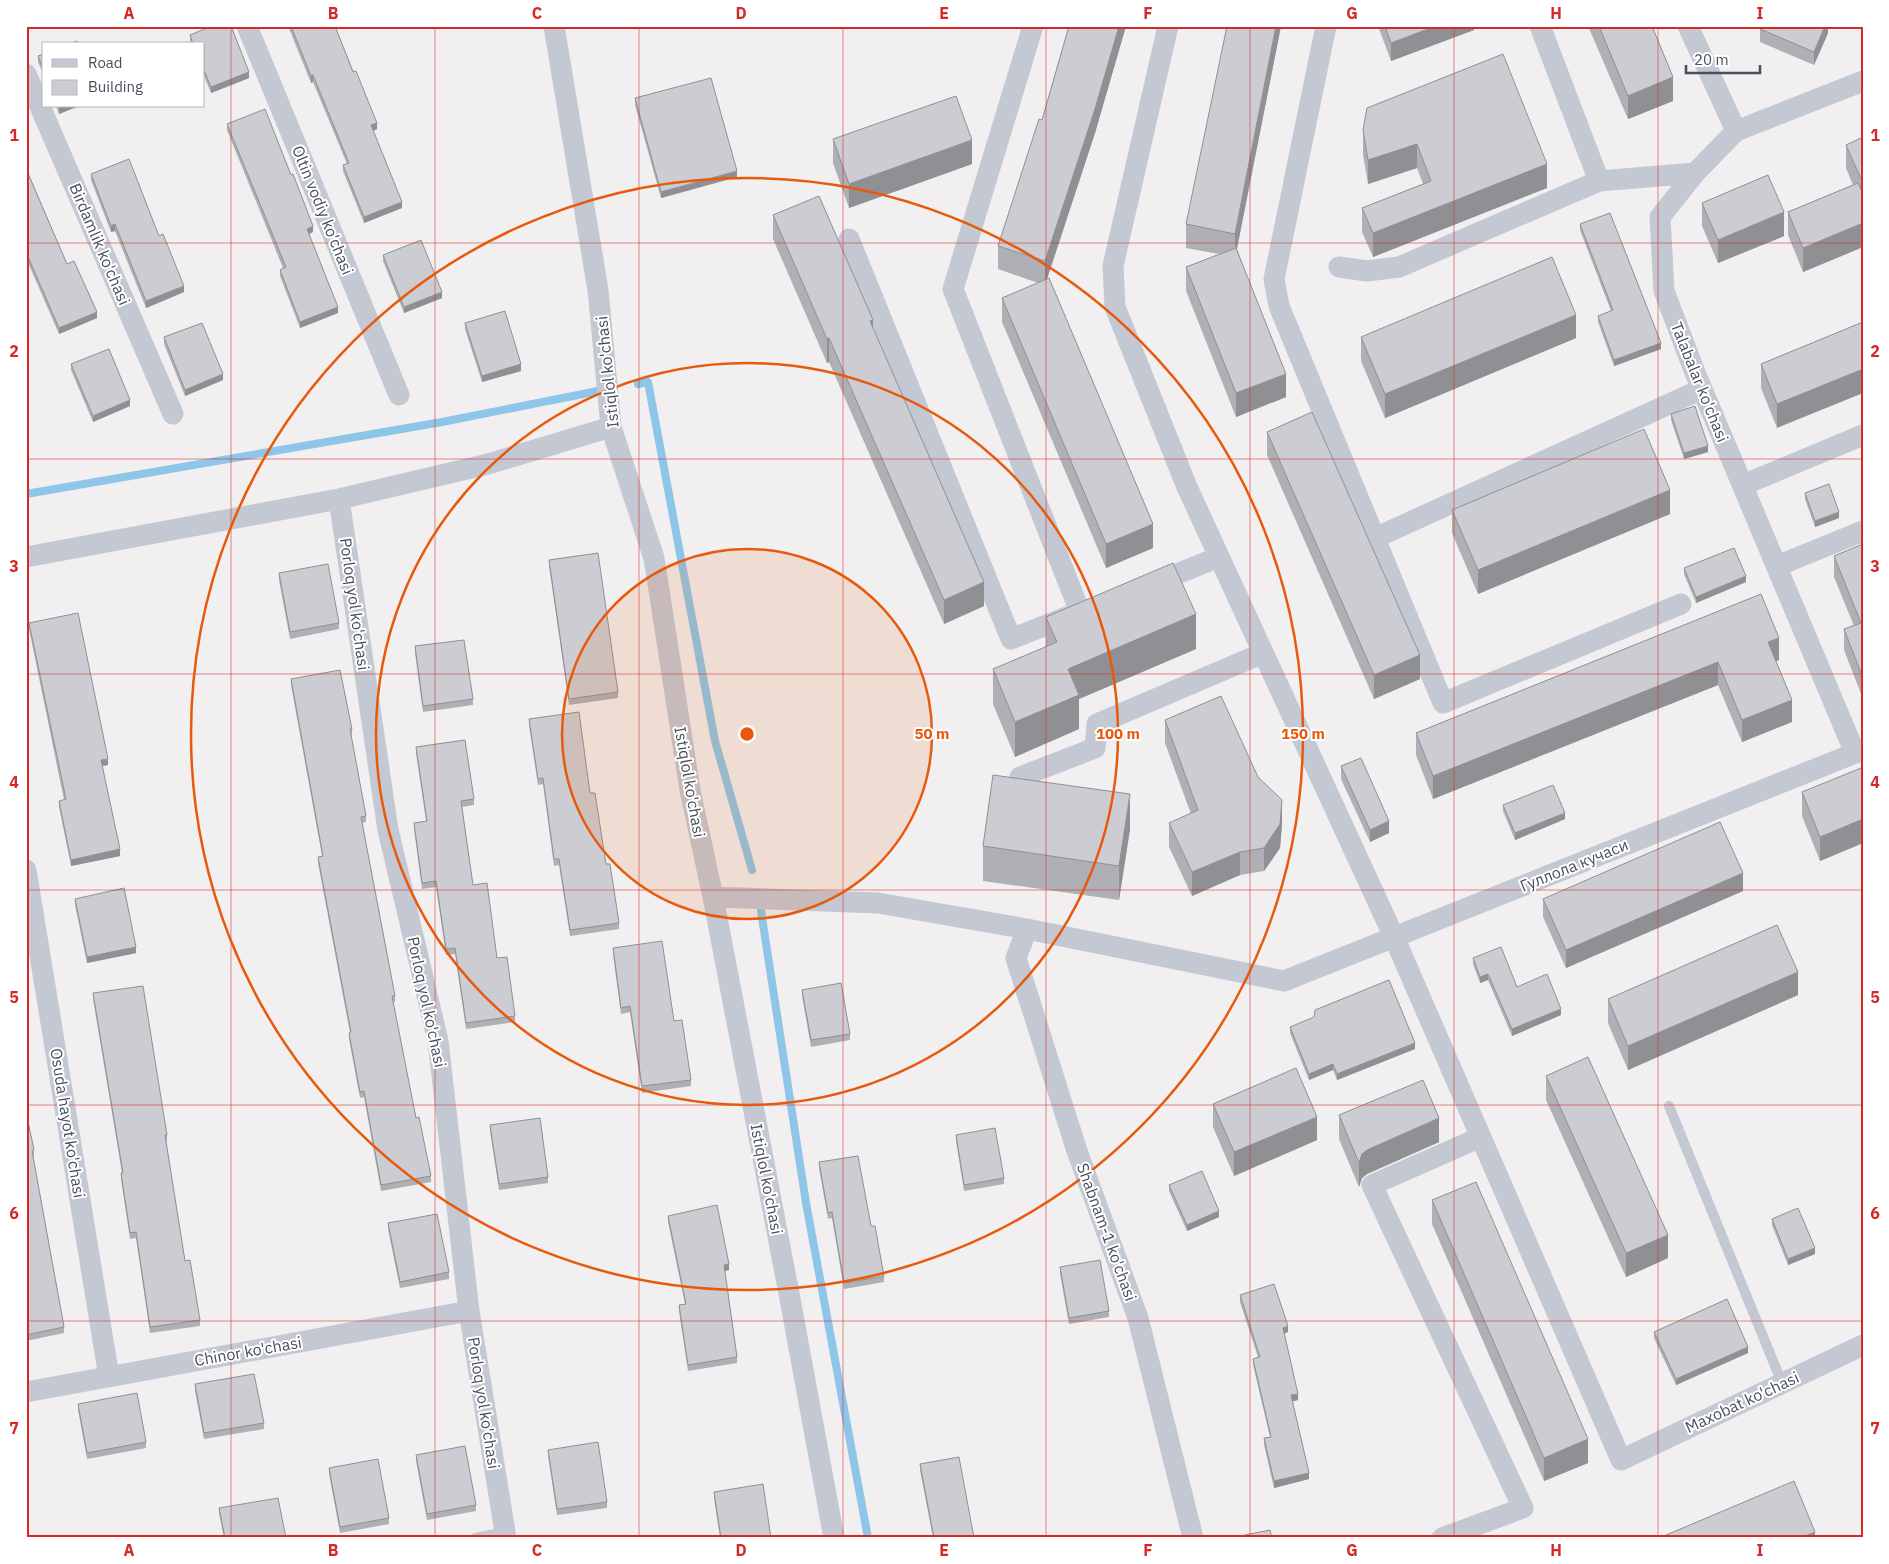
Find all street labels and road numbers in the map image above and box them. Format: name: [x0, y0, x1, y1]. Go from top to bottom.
street label: Oltin vodiy ko'chasi: [288, 142, 358, 278]
street label: Birdamlik ko'chasi: [65, 180, 135, 308]
street label: Istiqlol ko'chasi: [591, 315, 623, 429]
street label: Talabalar ko'chasi: [1667, 319, 1733, 445]
street label: Porloq yol ko'chasi: [336, 537, 374, 671]
street label: Istiqlol ko'chasi: [670, 725, 710, 839]
street label: Гуллола кучаси: [1517, 834, 1631, 896]
street label: Porloq yol ko'chasi: [403, 935, 451, 1069]
street label: Osuda hayot ko'chasi: [46, 1047, 90, 1199]
street label: Istiqlol ko'chasi: [746, 1122, 788, 1236]
street label: Shabnam-1 ko'chasi: [1073, 1160, 1141, 1304]
street label: Chinor ko'chasi: [193, 1332, 303, 1370]
street label: Porloq yol ko'chasi: [464, 1336, 504, 1470]
street label: Maxobat ko'chasi: [1682, 1367, 1802, 1437]

